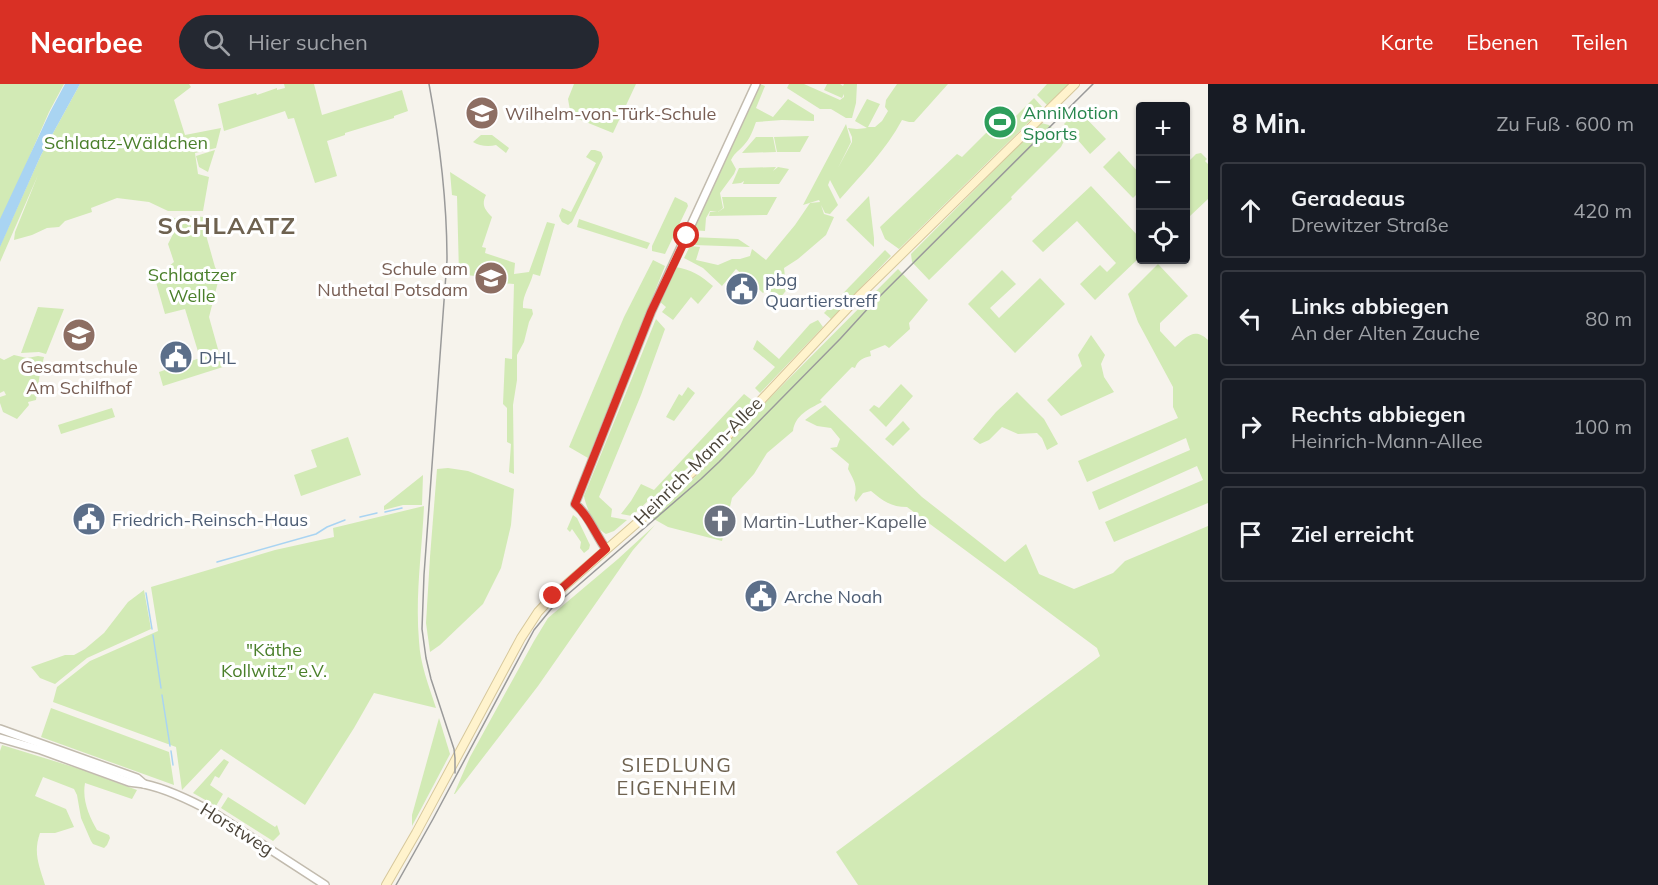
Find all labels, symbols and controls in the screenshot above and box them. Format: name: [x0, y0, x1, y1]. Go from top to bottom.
search box: [179, 15, 599, 69]
text: Nearbee: [30, 25, 143, 60]
icon: search: [200, 26, 233, 59]
text: Hier suchen: [248, 28, 368, 56]
text: Karte: [1381, 29, 1433, 55]
text: Ebenen: [1466, 29, 1539, 55]
text: Teilen: [1572, 29, 1628, 55]
school or university icon: Wilhelm-von-Türk-Schule: [464, 95, 500, 131]
place label: AnniMotion Sports: [1023, 101, 1119, 145]
place label: Wilhelm-von-Türk-Schule: [505, 102, 716, 125]
map controls: [1136, 102, 1190, 264]
button: +: [1136, 102, 1190, 156]
sports icon: AnniMotion Sports: [982, 104, 1018, 140]
text: 8 Min.: [1232, 107, 1306, 140]
text: Zu Fuß · 600 m: [1496, 111, 1634, 136]
park label: Schlaatz-Wäldchen: [44, 131, 208, 154]
button: −: [1136, 156, 1190, 210]
text: Geradeaus: [1291, 184, 1405, 212]
icon: ahead: [1234, 194, 1267, 227]
text: 420 m: [1573, 198, 1632, 223]
district label: SCHLAATZ: [157, 210, 297, 240]
button: locate: [1136, 210, 1190, 264]
text: Drewitzer Straße: [1291, 212, 1449, 237]
route start: [673, 222, 699, 248]
place label: Schule am Nuthetal Potsdam: [317, 257, 468, 301]
school or university icon: Schule am Nuthetal Potsdam: [473, 260, 509, 296]
park label: Schlaatzer Welle: [148, 263, 237, 307]
place label: pbg Quartierstreff: [765, 268, 878, 312]
public building icon: pbg Quartierstreff: [724, 271, 760, 307]
text: Links abbiegen: [1291, 292, 1449, 320]
icon: left: [1234, 302, 1267, 335]
text: 80 m: [1585, 306, 1632, 331]
school or university icon: Gesamtschule Am Schilfhof: [61, 317, 97, 353]
text: An der Alten Zauche: [1291, 320, 1480, 345]
public building icon: DHL: [158, 339, 194, 375]
place label: DHL: [199, 346, 236, 369]
place label: Gesamtschule Am Schilfhof: [20, 355, 138, 399]
street label: Heinrich-Mann-Allee: [629, 392, 767, 530]
text: Rechts abbiegen: [1291, 400, 1466, 428]
icon: right: [1234, 410, 1267, 443]
text: 100 m: [1573, 414, 1632, 439]
text: Heinrich-Mann-Allee: [1291, 428, 1483, 453]
public building icon: Friedrich-Reinsch-Haus: [71, 501, 107, 537]
church icon: Martin-Luther-Kapelle: [702, 503, 738, 539]
place label: Friedrich-Reinsch-Haus: [112, 508, 308, 531]
place label: Martin-Luther-Kapelle: [743, 510, 927, 533]
icon: arrive: [1234, 518, 1267, 551]
text: Ziel erreicht: [1291, 520, 1414, 548]
public building icon: Arche Noah: [743, 578, 779, 614]
route end: [539, 582, 565, 608]
place label: Arche Noah: [784, 585, 883, 608]
park label: "Käthe Kollwitz" e.V.: [221, 638, 327, 682]
district label: SIEDLUNG EIGENHEIM: [616, 752, 738, 800]
street label: Horstweg: [196, 798, 278, 860]

